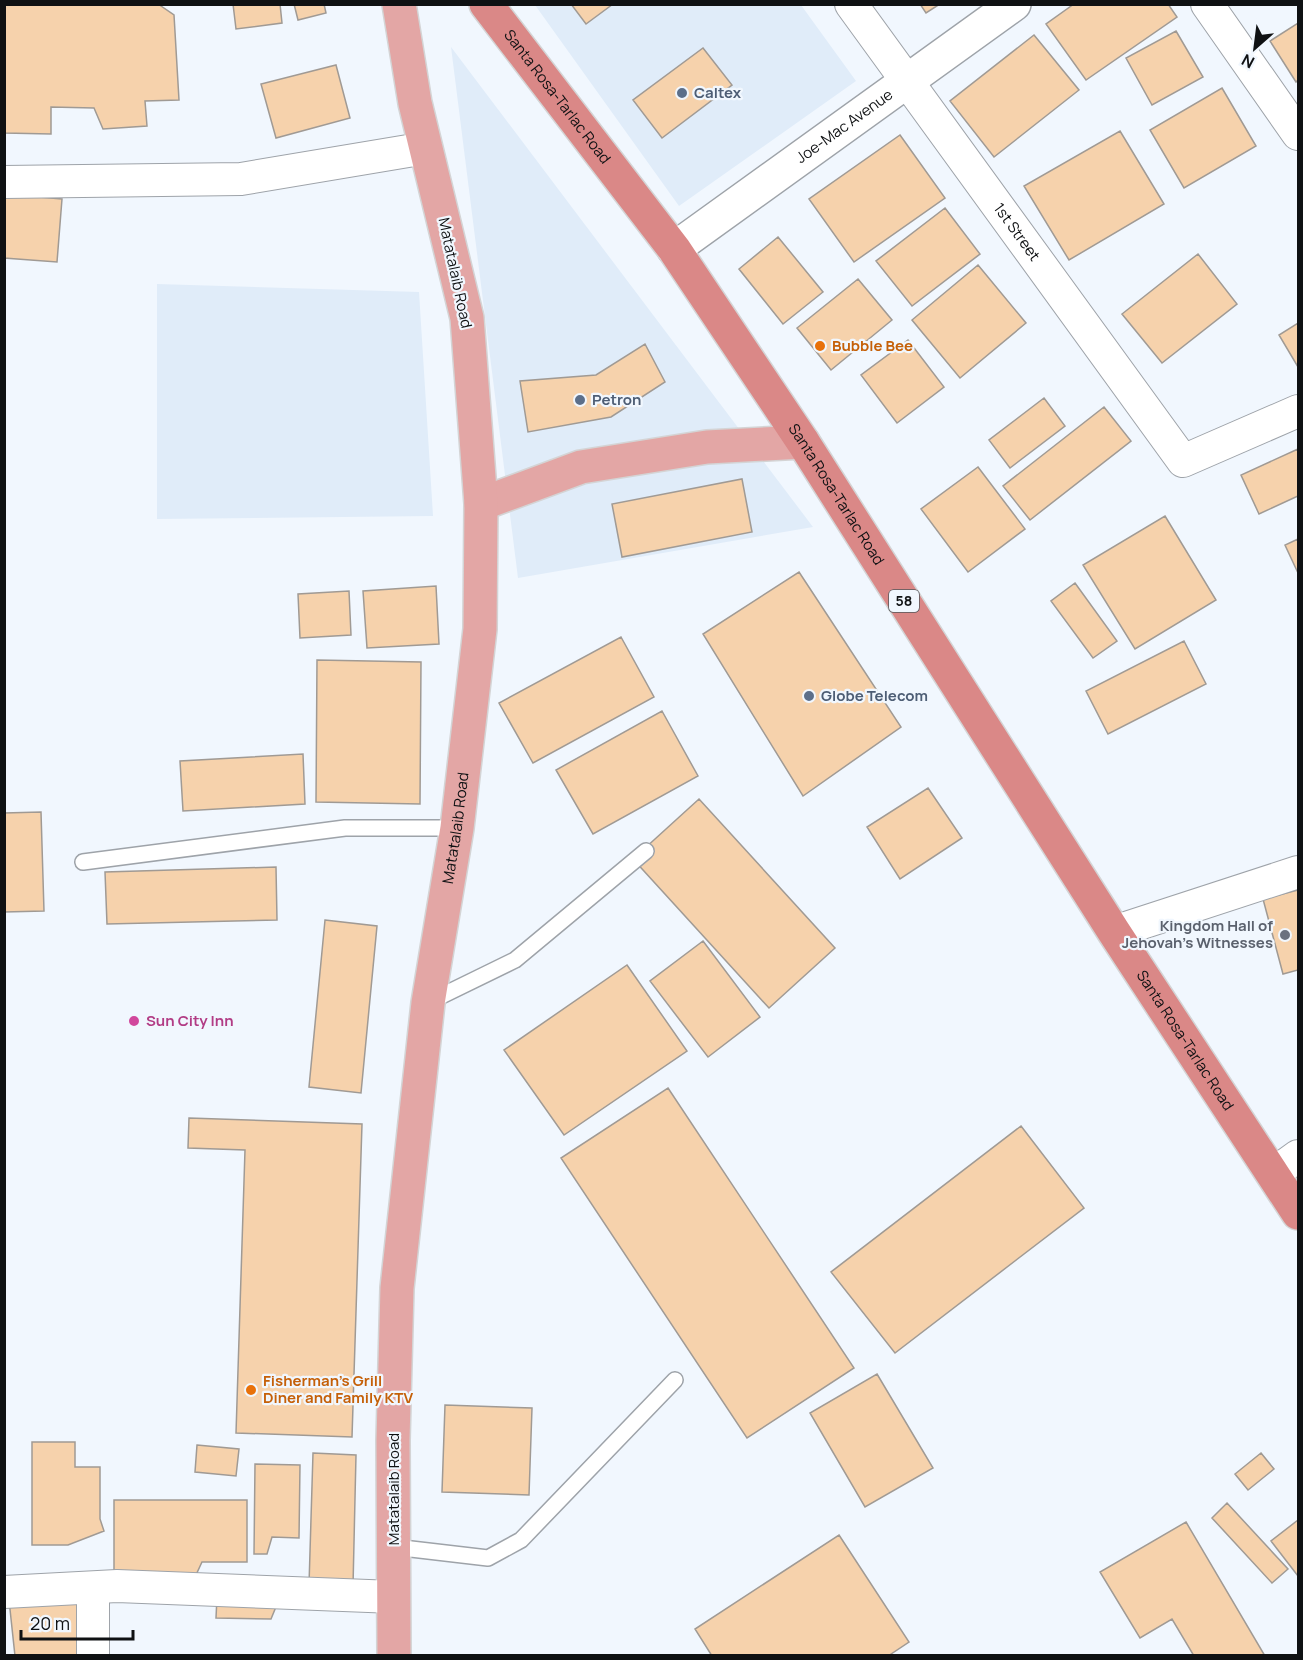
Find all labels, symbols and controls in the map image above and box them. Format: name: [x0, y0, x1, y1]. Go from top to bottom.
north arrow: [1225, 18, 1285, 78]
street label: Santa Rosa-Tarlac Road: [499, 25, 616, 168]
text: N: [1238, 49, 1258, 74]
place label: Caltex: [694, 82, 742, 103]
street label: Joe-Mac Avenue: [791, 84, 897, 168]
marker: Caltex: [675, 86, 689, 100]
street label: 1st Street: [989, 199, 1045, 265]
street label: Matatalaib Road: [434, 216, 477, 330]
place label: Bubble Bee: [832, 335, 913, 356]
marker: Bubble Bee: [813, 339, 827, 353]
place label: Petron: [592, 389, 641, 410]
marker: Petron: [573, 393, 587, 407]
street label: Santa Rosa-Tarlac Road: [784, 419, 889, 569]
road number: 58: [889, 590, 919, 612]
place label: Globe Telecom: [821, 685, 928, 706]
marker: Globe Telecom: [802, 689, 816, 703]
street label: Matatalaib Road: [437, 771, 473, 885]
place label: Kingdom Hall of Jehovah's Witnesses: [1122, 915, 1273, 953]
marker: Kingdom Hall of Jehovah's Witnesses: [1278, 928, 1292, 942]
street label: Santa Rosa-Tarlac Road: [1132, 966, 1239, 1115]
place label: Sun City Inn: [146, 1010, 234, 1031]
marker: Sun City Inn: [127, 1014, 141, 1028]
place label: Fisherman's Grill Diner and Family KTV: [263, 1370, 413, 1408]
marker: Fisherman's Grill Diner and Family KTV: [244, 1383, 258, 1397]
street label: Matatalaib Road: [383, 1433, 404, 1545]
scale bar: [21, 1603, 134, 1641]
text: 20 m: [30, 1611, 70, 1635]

